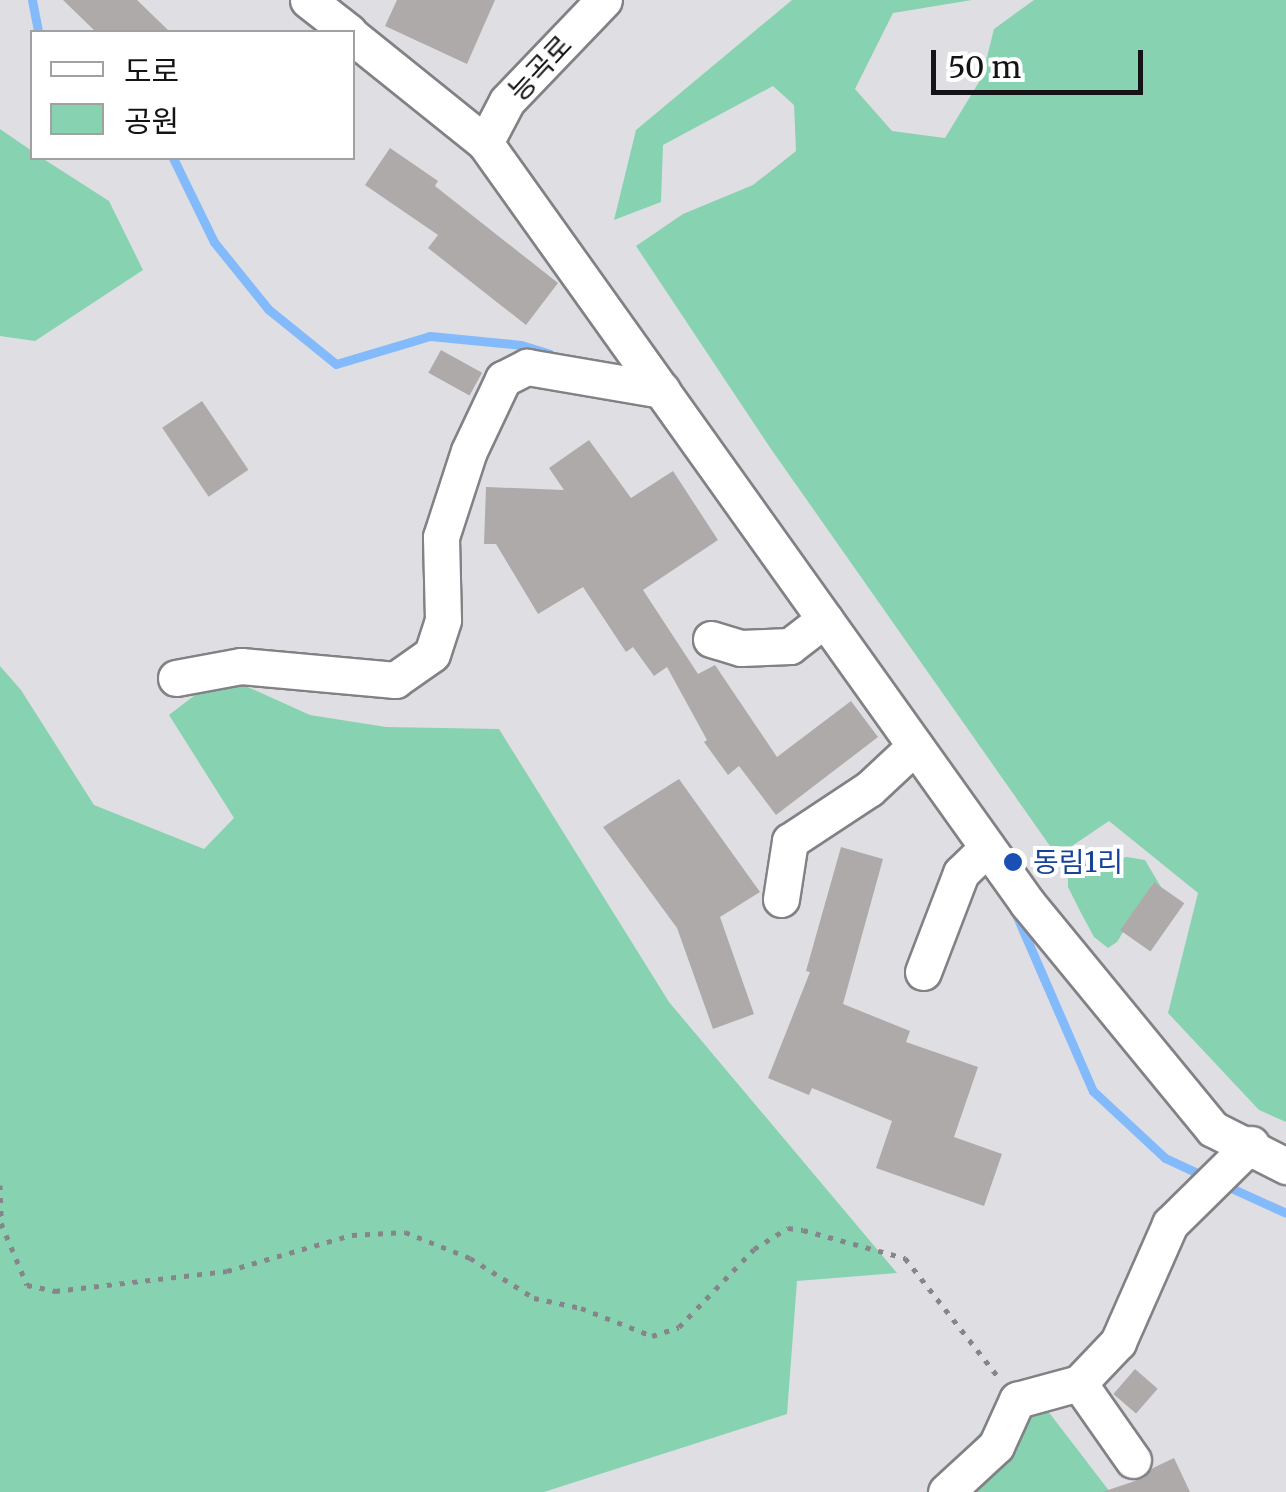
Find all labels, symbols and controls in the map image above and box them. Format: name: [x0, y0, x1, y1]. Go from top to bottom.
street label: 능곡로: [501, 28, 579, 108]
legend: [30, 30, 355, 160]
scale bar: [936, 30, 1148, 92]
text: 50 m: [948, 48, 1021, 86]
text: 도로: [124, 52, 179, 90]
text: 공원: [124, 102, 179, 140]
place label: 동림1리: [1033, 845, 1123, 879]
marker: 동림1리: [1002, 851, 1024, 873]

